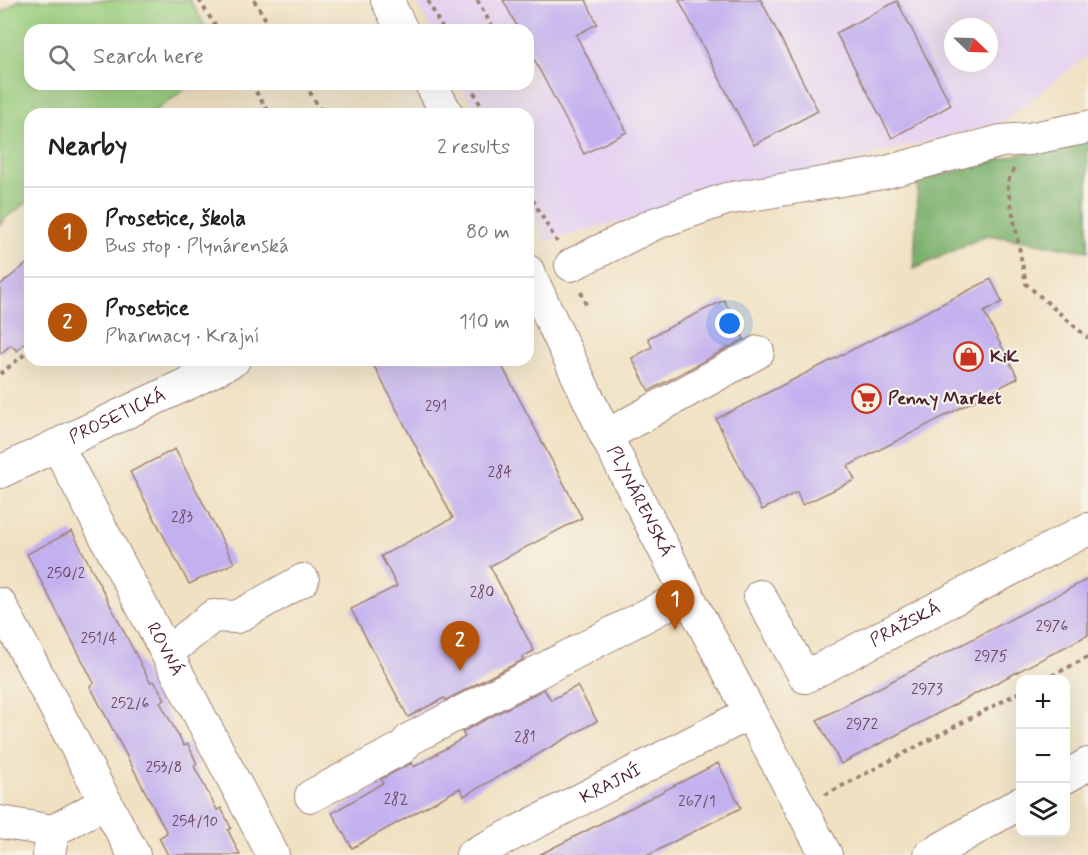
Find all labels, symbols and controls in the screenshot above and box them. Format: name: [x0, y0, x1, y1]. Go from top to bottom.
north arrow: [944, 18, 998, 72]
search box: [24, 24, 534, 90]
icon: search: [45, 41, 78, 74]
text: Search here: [93, 43, 204, 71]
text: Nearby: [48, 130, 127, 164]
text: 2 results: [437, 134, 510, 161]
text: Prosetice, škola: [105, 205, 246, 233]
text: 1: [63, 219, 72, 246]
text: 80 m: [466, 219, 510, 246]
text: Bus stop · Plynárenská: [105, 233, 289, 260]
text: Prosetice: [105, 295, 189, 323]
text: 2: [63, 309, 72, 336]
text: 110 m: [459, 309, 510, 336]
your location: [715, 309, 744, 338]
text: Pharmacy · Krajní: [105, 323, 260, 350]
shop icon: KiK: [953, 341, 985, 373]
place label: KiK: [990, 345, 1020, 369]
street label: PROSETICKÁ: [65, 383, 170, 450]
supermarket icon: Penny Market: [851, 383, 883, 415]
place label: Penny Market: [888, 387, 1002, 411]
house number: 291: [425, 397, 447, 417]
street label: PLYNÁRENSKÁ: [601, 442, 678, 561]
house number: 284: [488, 463, 512, 483]
house number: 283: [171, 508, 193, 528]
house number: 250/2: [47, 564, 85, 584]
pin: 1: [656, 580, 694, 630]
house number: 280: [470, 583, 494, 603]
street label: PRAŽSKÁ: [866, 596, 945, 653]
house number: 2976: [1036, 617, 1068, 637]
street label: ROVNÁ: [141, 618, 189, 680]
pin: 2: [440, 622, 480, 671]
house number: 251/4: [81, 629, 117, 649]
house number: 2975: [974, 647, 1008, 667]
map controls: [1016, 675, 1070, 837]
button: +: [1016, 675, 1070, 729]
house number: 2973: [911, 680, 943, 700]
house number: 252/6: [111, 694, 150, 714]
house number: 2972: [846, 715, 878, 735]
house number: 281: [514, 728, 536, 748]
button: −: [1016, 729, 1070, 783]
house number: 253/8: [146, 758, 182, 778]
street label: KRAJNÍ: [576, 758, 646, 810]
button: layers: [1016, 783, 1070, 837]
house number: 282: [384, 790, 408, 810]
house number: 267/1: [678, 792, 716, 812]
house number: 254/10: [172, 812, 218, 832]

